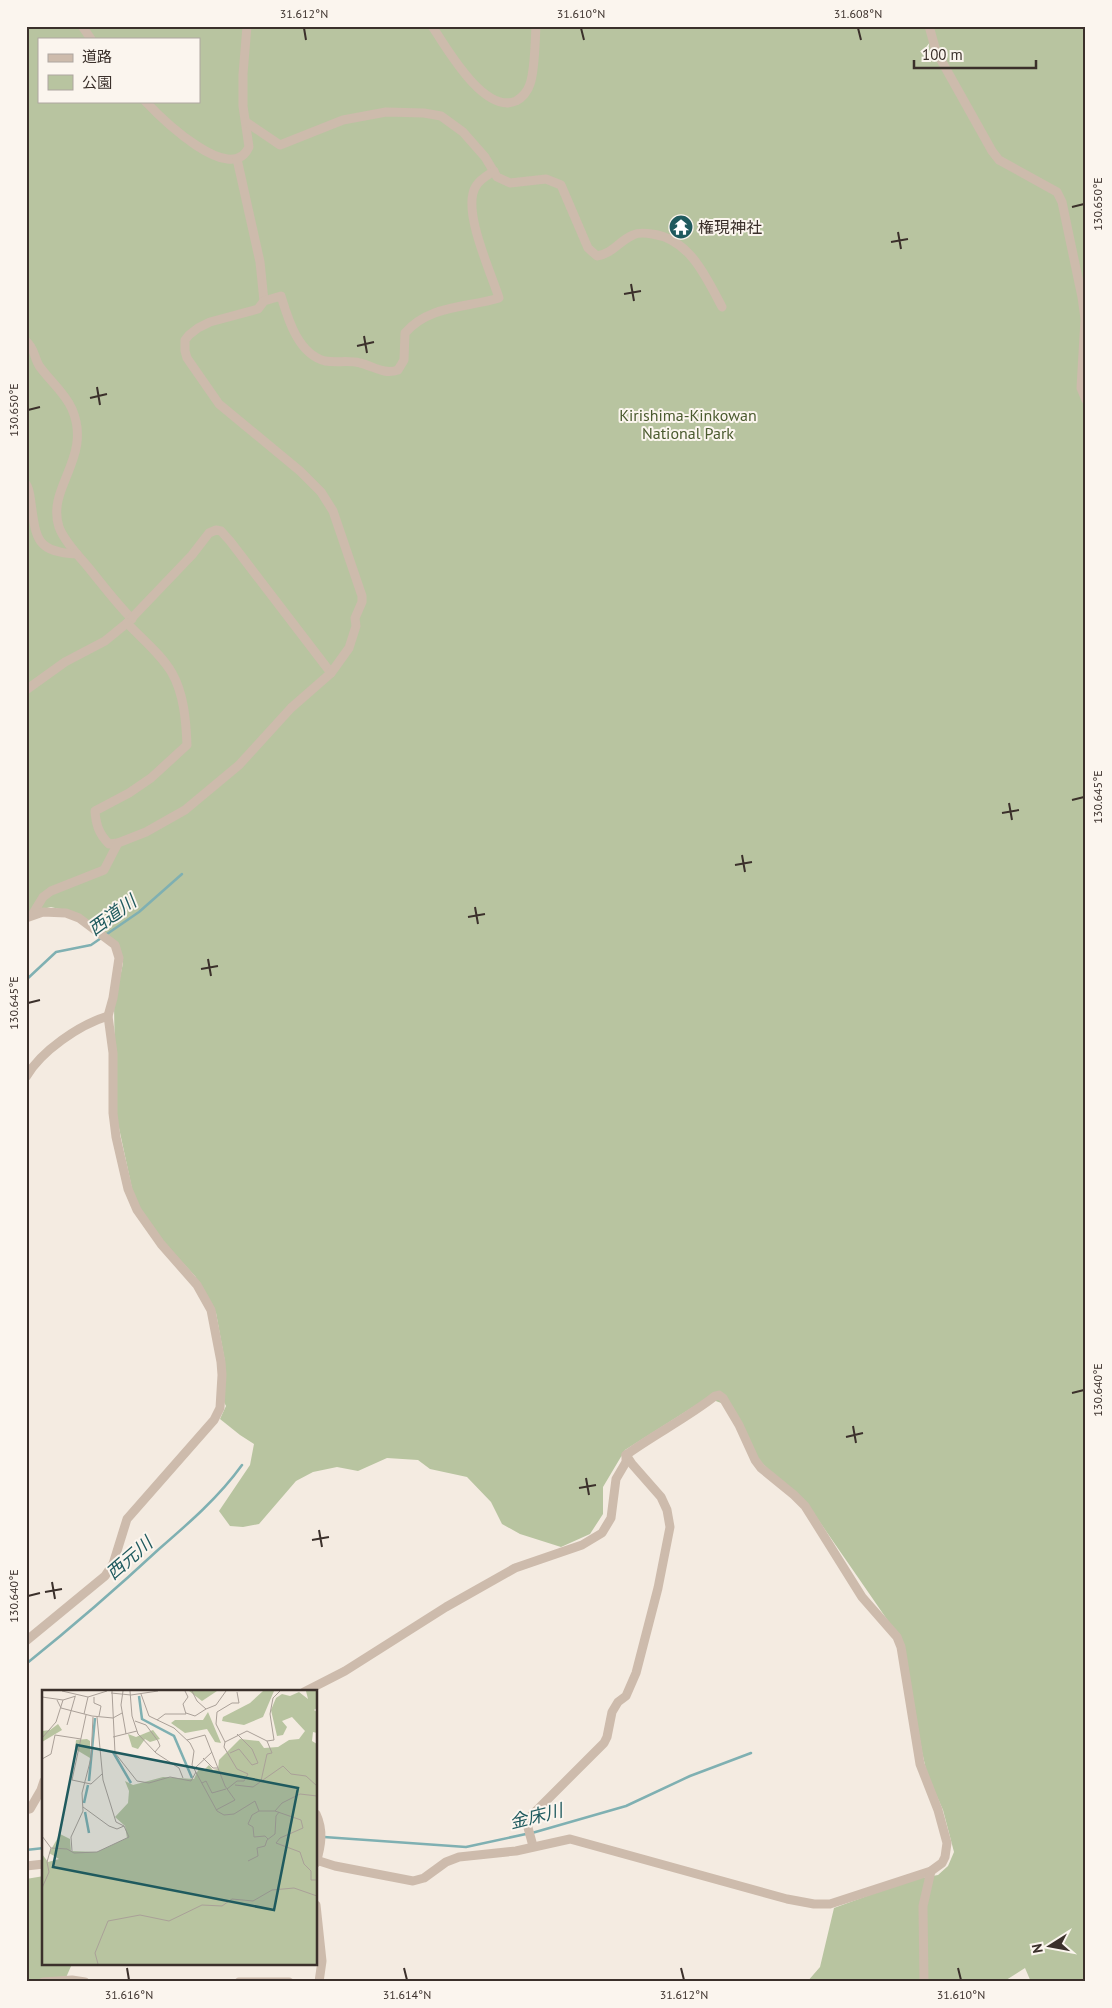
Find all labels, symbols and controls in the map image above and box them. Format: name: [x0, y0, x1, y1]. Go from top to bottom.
text: 31.612°N: [280, 6, 328, 21]
text: 31.610°N: [557, 6, 605, 21]
text: 31.608°N: [834, 6, 882, 21]
legend: [38, 38, 200, 102]
scale bar: [914, 38, 1037, 70]
text: 100 m: [922, 45, 963, 64]
text: 道路: [82, 47, 112, 66]
text: 公園: [82, 73, 112, 92]
text: 130.650°E: [1090, 177, 1105, 231]
temple icon: 権現神社: [668, 214, 694, 240]
place label: 権現神社: [698, 217, 762, 237]
text: 130.650°E: [6, 383, 21, 437]
park label: Kirishima-Kinkowan National Park: [619, 405, 757, 443]
text: 130.645°E: [1090, 770, 1105, 824]
water label: 西道川: [83, 889, 142, 940]
text: 130.645°E: [6, 976, 21, 1030]
text: 130.640°E: [1090, 1363, 1105, 1417]
water label: 西元川: [101, 1530, 158, 1584]
text: 130.640°E: [6, 1569, 21, 1623]
inset map: [42, 1690, 318, 1966]
water label: 金床川: [507, 1798, 567, 1834]
north arrow: [1024, 1920, 1074, 1970]
text: N: [1028, 1942, 1047, 1955]
text: 31.616°N: [105, 1987, 153, 2002]
text: 31.614°N: [383, 1987, 431, 2002]
text: 31.612°N: [660, 1987, 708, 2002]
text: 31.610°N: [937, 1987, 985, 2002]

